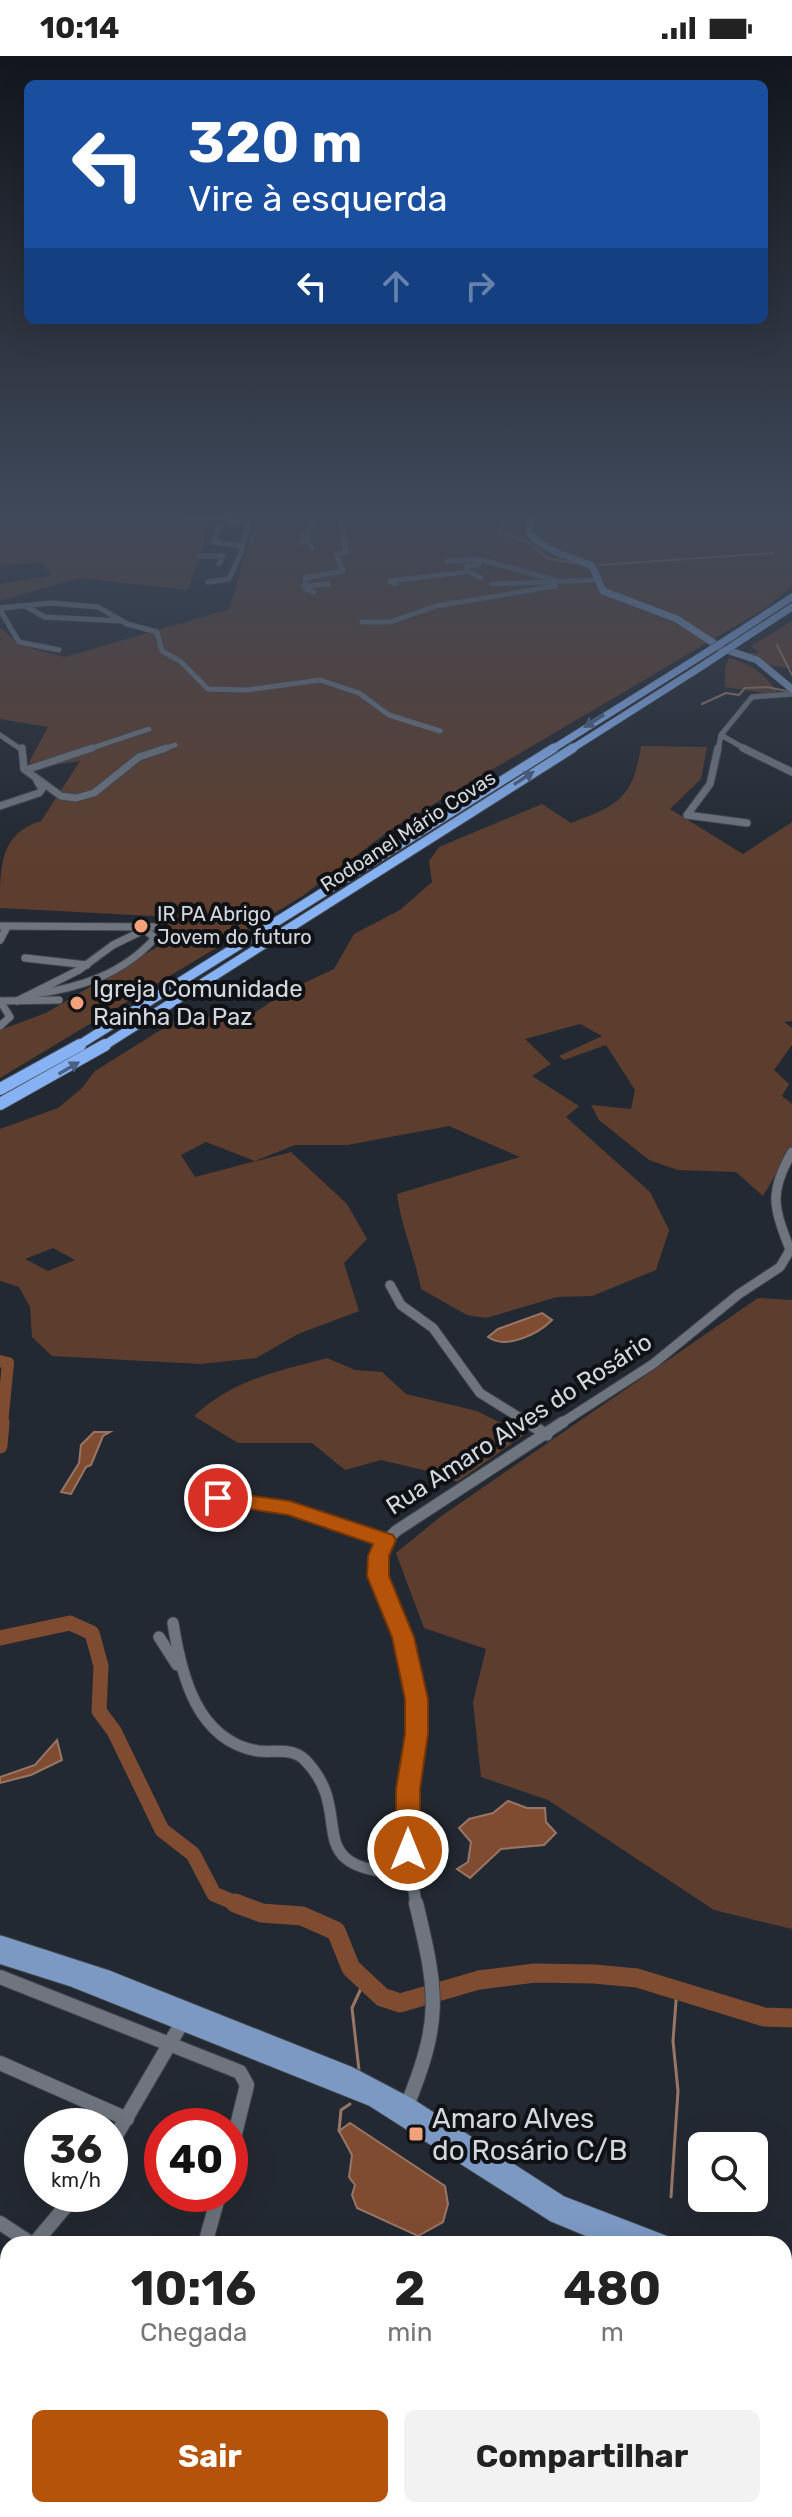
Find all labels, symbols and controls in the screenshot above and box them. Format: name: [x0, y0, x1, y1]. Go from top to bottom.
text: 10:14: [40, 10, 119, 46]
text: 320 m: [188, 110, 363, 176]
icon: left: [56, 112, 160, 216]
text: Vire à esquerda: [188, 177, 448, 220]
icon: left: [290, 264, 334, 308]
icon: ahead: [374, 264, 418, 308]
icon: right: [458, 264, 502, 308]
one-way arrow: [583, 714, 605, 728]
street label: Rodoanel Mário Covas: [316, 765, 500, 897]
one-way arrow: [514, 770, 535, 785]
place label: IR PA Abrigo Jovem do futuro: [157, 902, 312, 949]
marker: IR PA Abrigo Jovem do futuro: [132, 917, 150, 935]
place label: Igreja Comunidade Rainha Da Paz: [93, 975, 303, 1031]
marker: Igreja Comunidade Rainha Da Paz: [68, 994, 86, 1012]
one-way arrow: [58, 1061, 80, 1075]
street label: Rua Amaro Alves do Rosário: [381, 1328, 657, 1520]
pin: [184, 1464, 252, 1532]
icon: arrive: [196, 1476, 240, 1520]
position arrow: [366, 1808, 450, 1892]
place label: Amaro Alves do Rosário C/B: [432, 2102, 627, 2167]
speed limit sign: 40: [144, 2108, 248, 2212]
marker: Amaro Alves do Rosário C/B: [407, 2125, 425, 2143]
text: 36: [50, 2126, 102, 2173]
map controls: [688, 2132, 768, 2212]
button: search: [688, 2132, 768, 2212]
text: km/h: [51, 2168, 101, 2192]
text: 10:16: [131, 2260, 256, 2317]
text: 2: [394, 2260, 425, 2317]
text: 480: [563, 2260, 661, 2317]
text: Chegada: [140, 2317, 247, 2348]
text: min: [387, 2317, 432, 2348]
text: m: [601, 2317, 624, 2348]
button: Sair: [32, 2410, 388, 2502]
button: Compartilhar: [404, 2410, 760, 2502]

